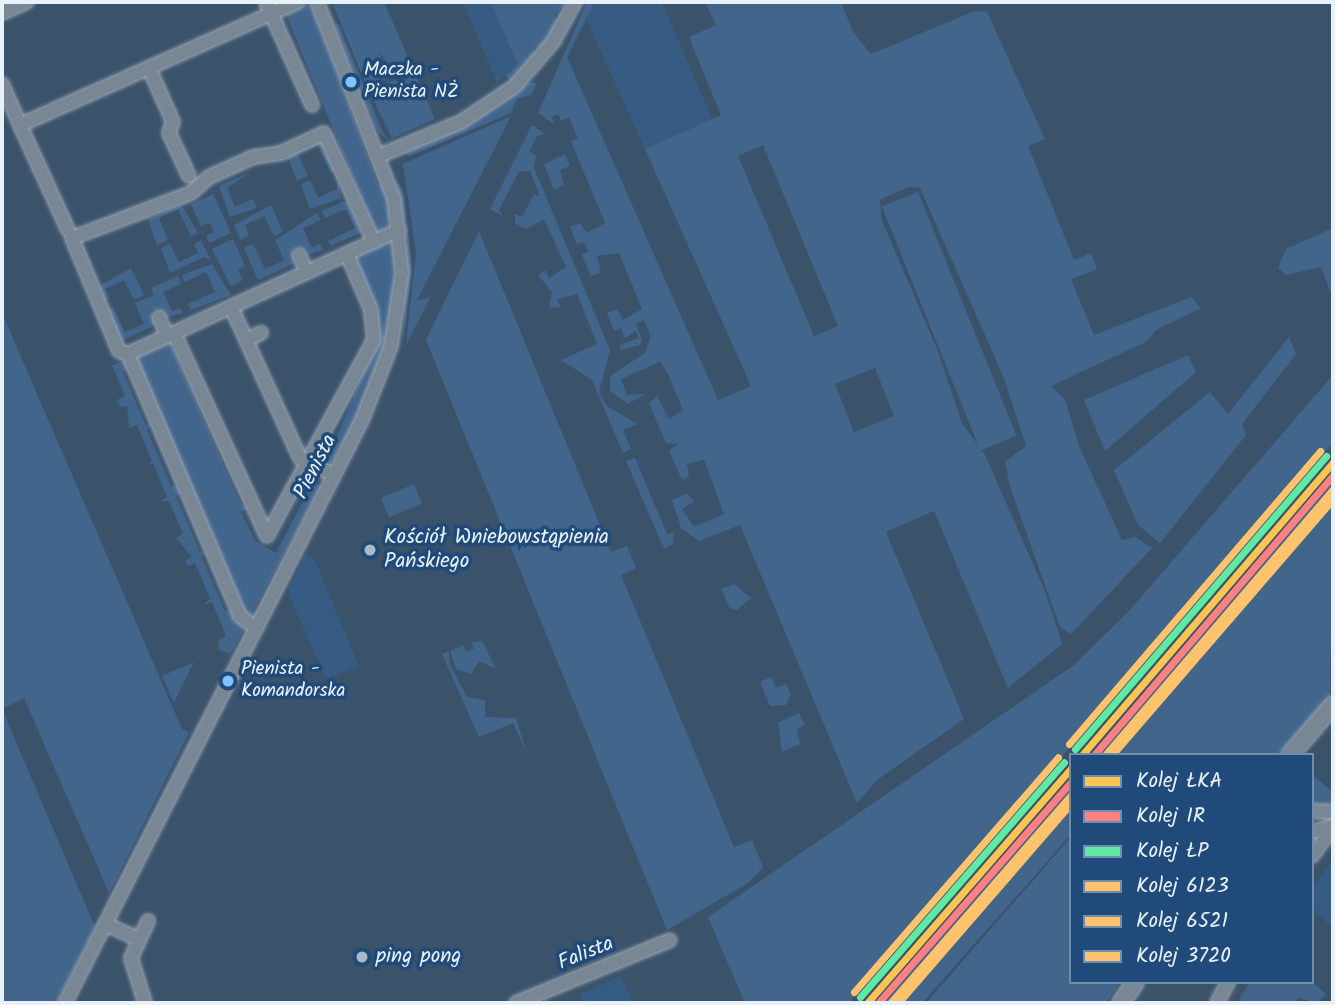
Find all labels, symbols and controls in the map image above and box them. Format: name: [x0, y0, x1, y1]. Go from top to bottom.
place label: Maczka - Pienista NŻ: [364, 60, 459, 104]
marker: Maczka - Pienista NŻ: [344, 75, 358, 89]
street label: Pienista: [289, 431, 343, 503]
place label: Kościół Wniebowstąpienia Pańskiego: [384, 525, 609, 575]
marker: Kościół Wniebowstąpienia Pańskiego: [362, 542, 378, 558]
place label: Pienista - Komandorska: [241, 659, 345, 703]
marker: Pienista - Komandorska: [221, 674, 235, 688]
legend: [1069, 753, 1314, 984]
text: Kolej ŁKA: [1136, 765, 1222, 798]
text: Kolej IR: [1136, 800, 1205, 833]
text: Kolej ŁP: [1136, 835, 1208, 868]
text: Kolej 6123: [1136, 870, 1229, 903]
text: Kolej 6521: [1136, 905, 1228, 938]
street label: Falista: [554, 931, 618, 977]
text: Kolej 3720: [1136, 940, 1231, 973]
place label: ping pong: [376, 944, 461, 970]
marker: ping pong: [354, 949, 370, 965]

